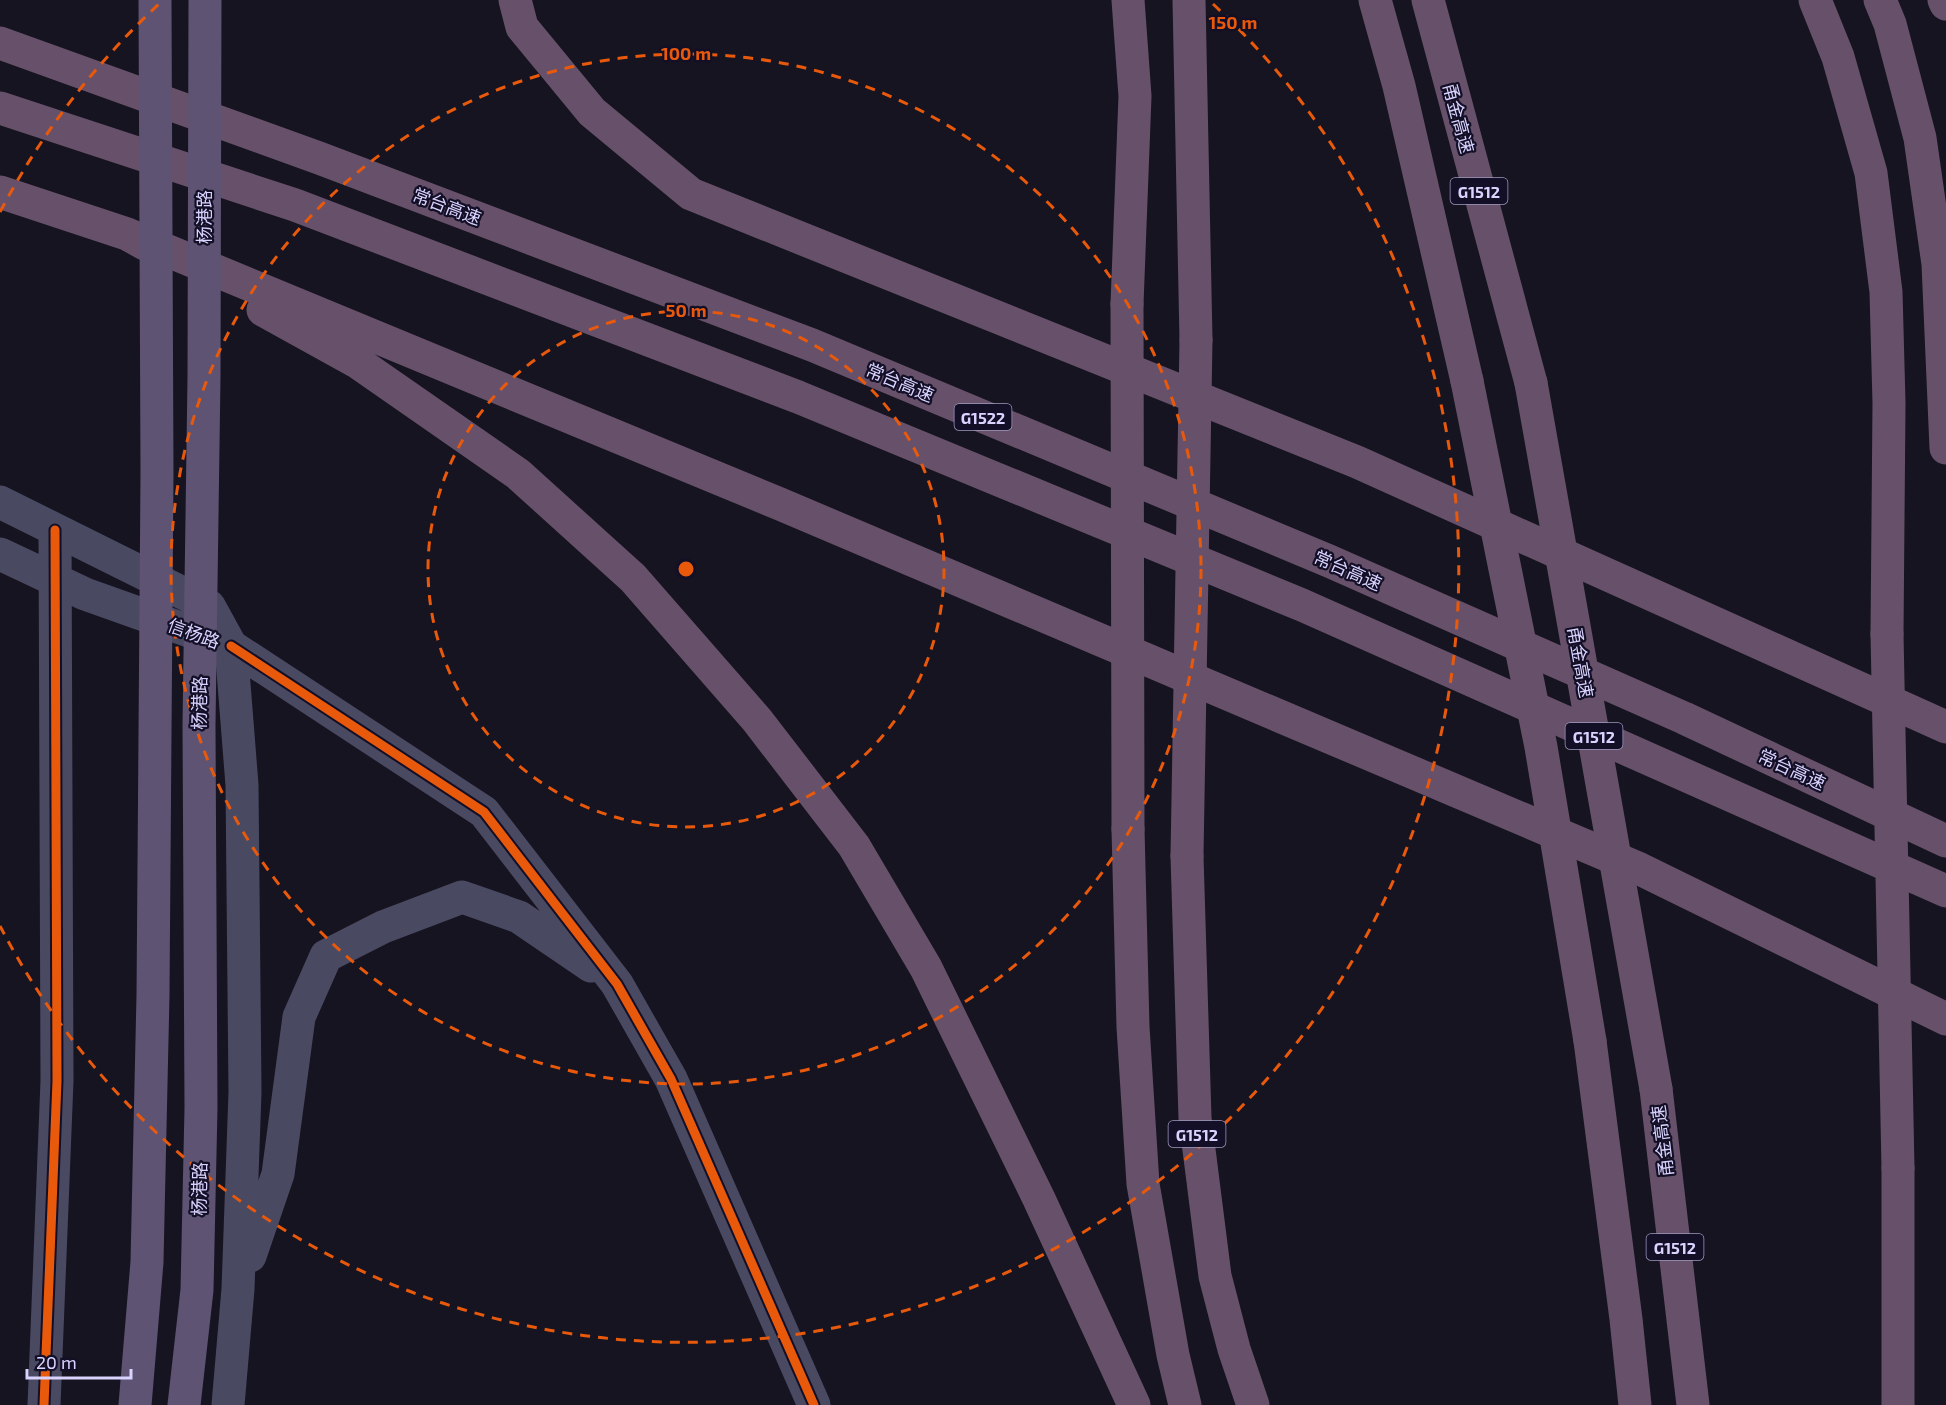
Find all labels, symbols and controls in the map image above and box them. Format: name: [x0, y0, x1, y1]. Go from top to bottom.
text: 150 m: [1209, 11, 1257, 33]
text: 100 m: [661, 42, 711, 64]
street label: 甬金高速: [1439, 80, 1479, 156]
road number: G1512: [1450, 178, 1508, 204]
street label: 常台高速: [409, 183, 485, 229]
street label: 杨港路: [193, 190, 215, 244]
text: 50 m: [665, 299, 707, 321]
street label: 常台高速: [863, 358, 937, 406]
road number: G1522: [954, 404, 1012, 430]
street label: 常台高速: [1311, 545, 1385, 595]
centre of rings: [676, 559, 696, 579]
street label: 信杨路: [165, 613, 223, 653]
street label: 甬金高速: [1564, 625, 1598, 699]
street label: 杨港路: [188, 676, 210, 730]
road number: G1512: [1566, 723, 1622, 749]
street label: 常台高速: [1755, 744, 1829, 794]
street label: 甬金高速: [1647, 1104, 1677, 1178]
road number: G1512: [1168, 1121, 1226, 1147]
street label: 杨港路: [188, 1162, 210, 1216]
road number: G1512: [1646, 1234, 1704, 1260]
scale bar: [27, 1342, 130, 1380]
text: 20 m: [36, 1351, 77, 1373]

